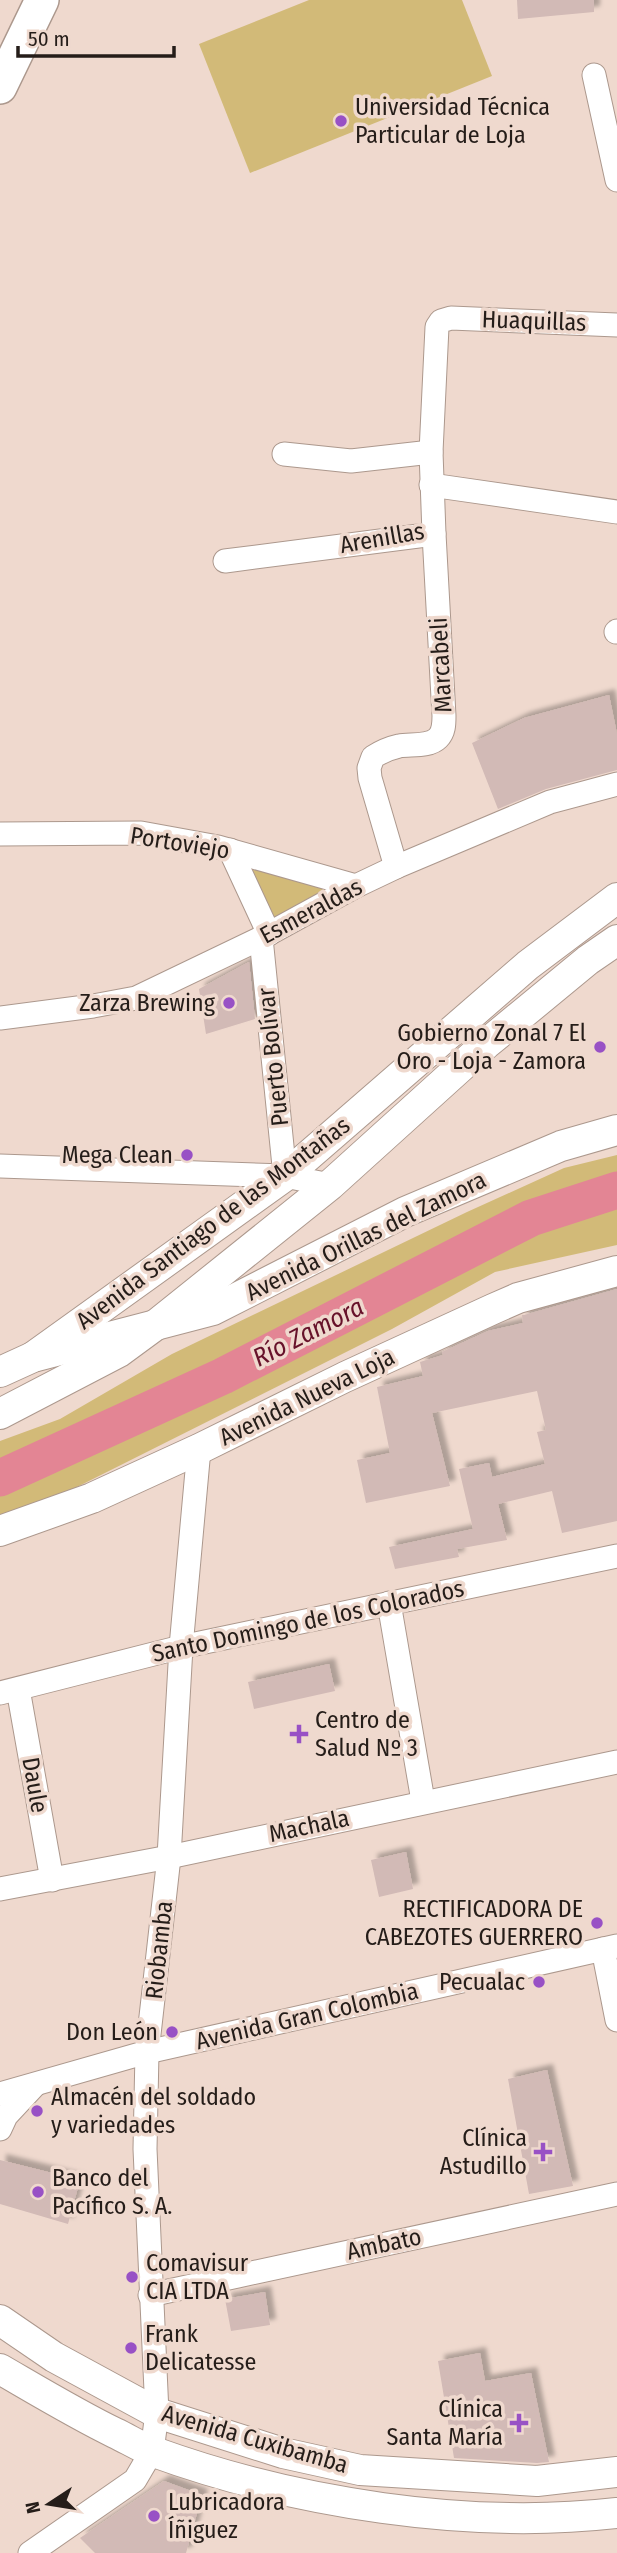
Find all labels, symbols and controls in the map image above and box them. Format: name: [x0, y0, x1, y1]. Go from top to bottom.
scale bar: [18, 14, 173, 58]
text: 50 m: [28, 26, 70, 52]
place label: Universidad Técnica Particular de Loja: [355, 93, 550, 149]
marker: Universidad Técnica Particular de Loja: [333, 113, 349, 129]
street label: Huaquillas: [481, 305, 587, 337]
street label: Arenillas: [338, 517, 426, 559]
street label: Marcabeli: [425, 617, 457, 713]
street label: Portoviejo: [128, 821, 232, 865]
street label: Esmeraldas: [255, 872, 367, 950]
street label: Puerto Bolívar: [252, 986, 294, 1128]
place label: Zarza Brewing: [79, 989, 216, 1017]
marker: Zarza Brewing: [221, 995, 237, 1011]
place label: Gobierno Zonal 7 El Oro - Loja - Zamora: [397, 1019, 586, 1075]
marker: Gobierno Zonal 7 El Oro - Loja - Zamora: [592, 1039, 608, 1055]
street label: Avenida Santiago de las Montañas: [71, 1111, 355, 1335]
place label: Mega Clean: [62, 1141, 173, 1169]
marker: Mega Clean: [179, 1147, 195, 1163]
street label: Avenida Orillas del Zamora: [241, 1166, 491, 1306]
water label: Río Zamora: [248, 1291, 369, 1374]
street label: Avenida Nueva Loja: [215, 1343, 399, 1451]
street label: Santo Domingo de los Colorados: [149, 1574, 467, 1668]
place label: Centro de Salud Nº 3: [315, 1706, 418, 1762]
marker: Centro de Salud Nº 3: [289, 1724, 309, 1744]
street label: Daule: [16, 1755, 54, 1815]
street label: Machala: [266, 1804, 352, 1848]
place label: RECTIFICADORA DE CABEZOTES GUERRERO: [365, 1895, 583, 1951]
street label: Riobamba: [140, 1899, 178, 2001]
marker: RECTIFICADORA DE CABEZOTES GUERRERO: [589, 1915, 605, 1931]
place label: Pecualac: [439, 1968, 525, 1996]
marker: Pecualac: [531, 1974, 547, 1990]
street label: Avenida Gran Colombia: [193, 1977, 421, 2055]
place label: Don León: [66, 2018, 158, 2046]
marker: Don León: [164, 2024, 180, 2040]
place label: Almacén del soldado y variedades: [51, 2083, 256, 2139]
marker: Almacén del soldado y variedades: [29, 2103, 45, 2119]
place label: Clínica Astudillo: [440, 2124, 527, 2180]
marker: Clínica Astudillo: [533, 2142, 553, 2162]
place label: Banco del Pacífico S. A.: [52, 2164, 172, 2220]
marker: Banco del Pacífico S. A.: [30, 2184, 46, 2200]
street label: Ambato: [344, 2222, 424, 2266]
place label: Comavisur CIA LTDA: [146, 2249, 249, 2305]
marker: Comavisur CIA LTDA: [124, 2269, 140, 2285]
place label: Frank Delicatesse: [145, 2320, 256, 2376]
marker: Frank Delicatesse: [123, 2340, 139, 2356]
place label: Clínica Santa María: [387, 2395, 503, 2451]
street label: Avenida Cuxibamba: [159, 2399, 351, 2479]
marker: Clínica Santa María: [509, 2413, 529, 2433]
north arrow: [14, 2469, 84, 2539]
place label: Lubricadora Íñiguez: [168, 2488, 285, 2544]
text: N: [20, 2499, 45, 2515]
marker: Lubricadora Íñiguez: [146, 2508, 162, 2524]

